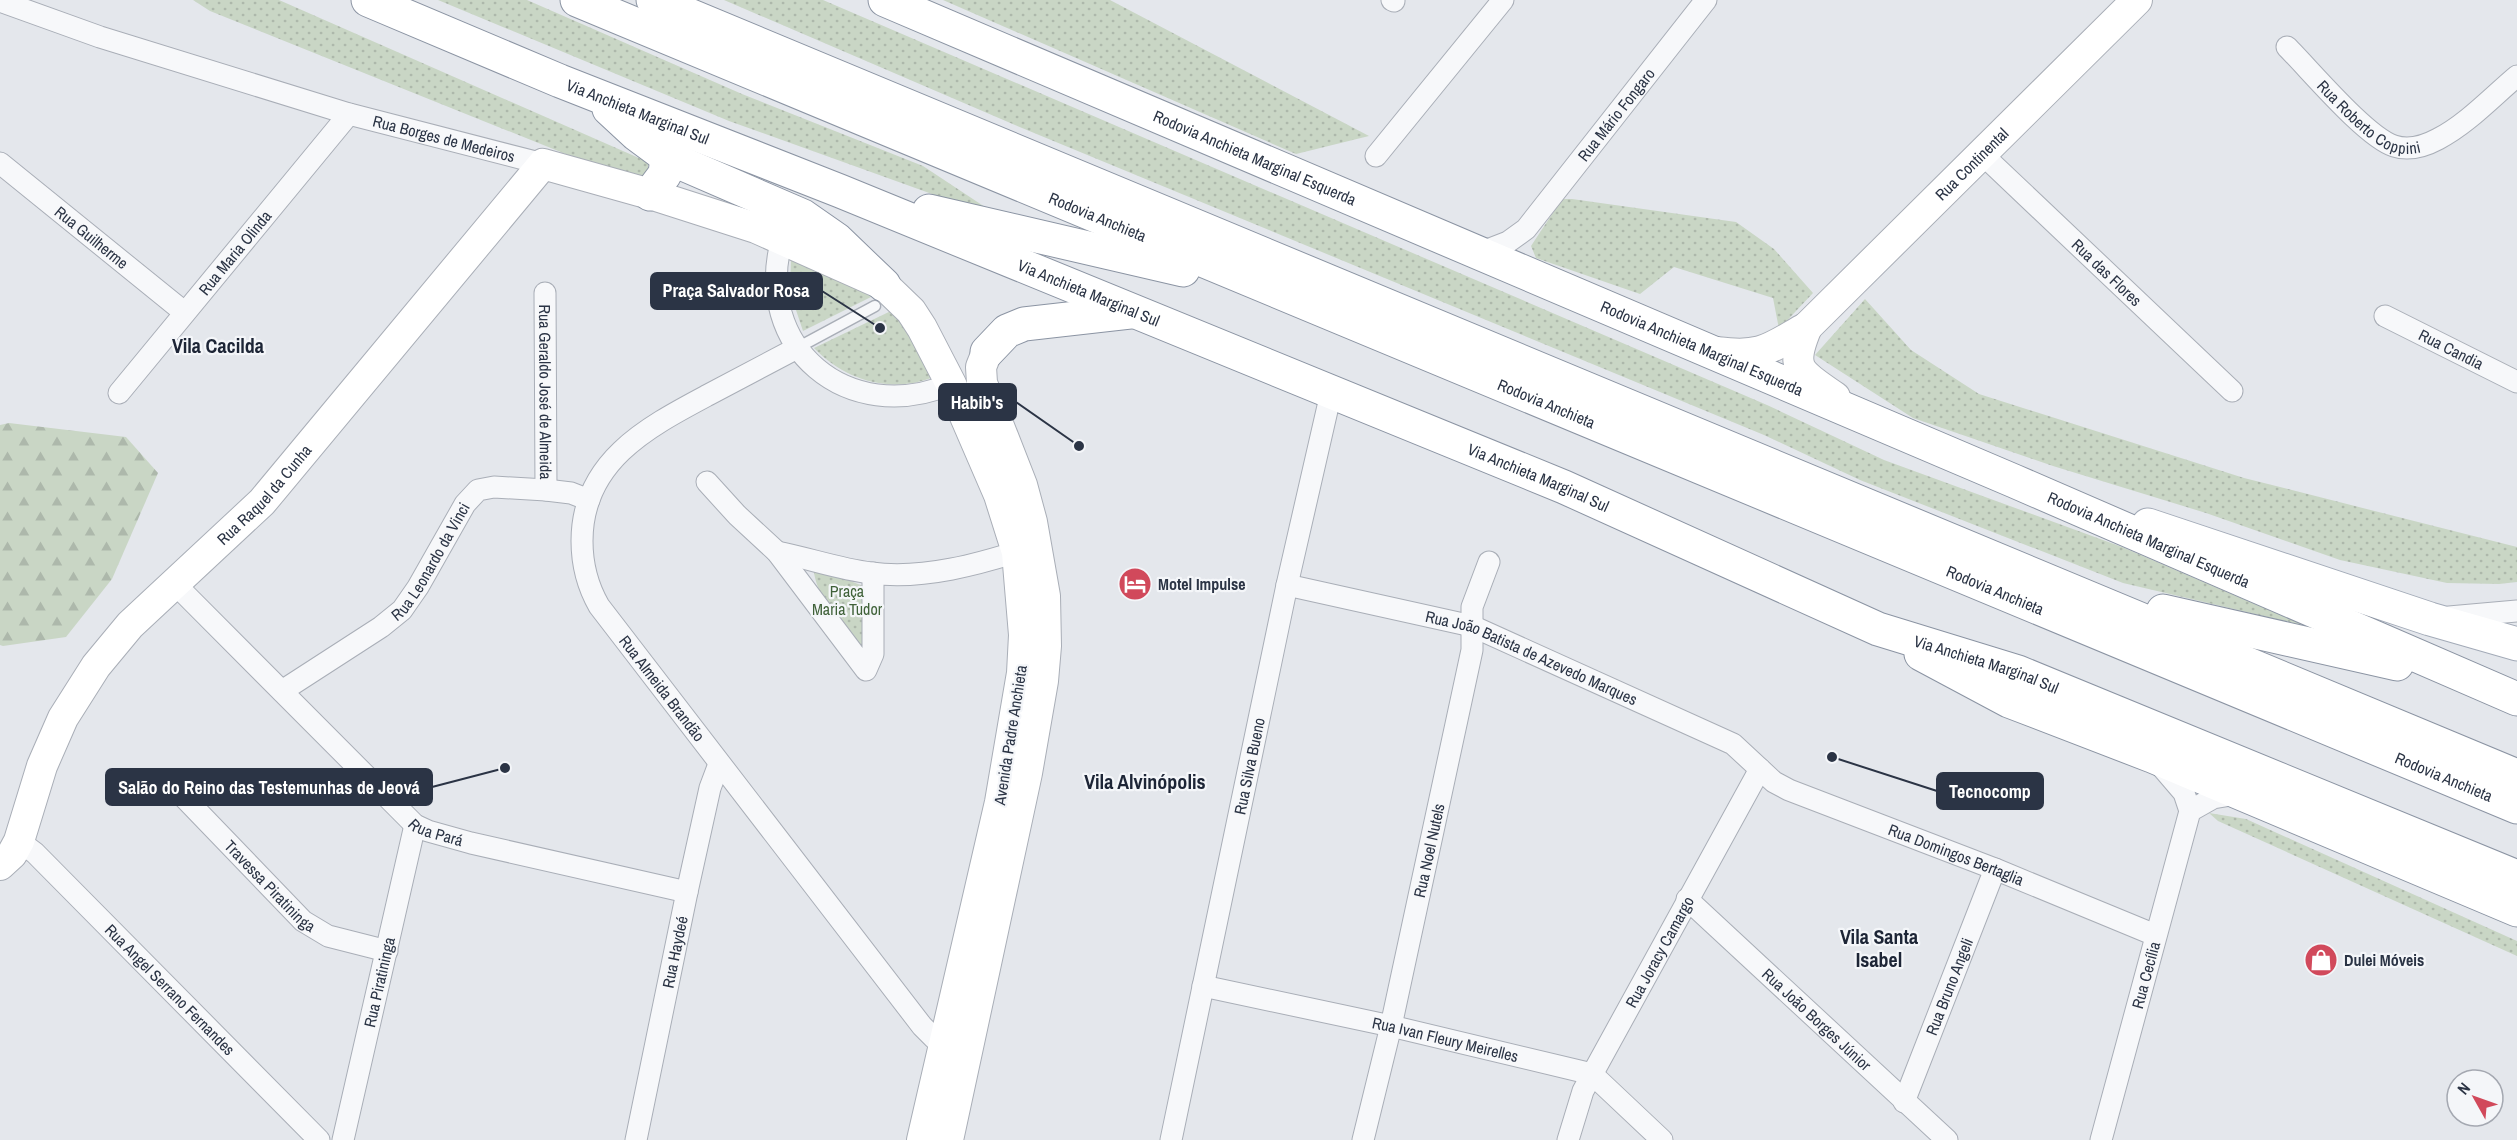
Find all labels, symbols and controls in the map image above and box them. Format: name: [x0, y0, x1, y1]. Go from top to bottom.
street label: Rua Mário Fongaro: [1572, 63, 1660, 166]
street label: Via Anchieta Marginal Sul: [563, 74, 712, 150]
street label: Rua Roberto Coppini: [2312, 75, 2423, 159]
street label: Rodovia Anchieta Marginal Esquerda: [1150, 105, 1360, 211]
street label: Rua Borges de Medeiros: [371, 110, 517, 167]
street label: Rua Continental: [1930, 123, 2013, 205]
street label: Rodovia Anchieta: [1046, 187, 1150, 247]
street label: Rua Guilherme: [50, 201, 133, 274]
street label: Rua Maria Olinda: [193, 205, 277, 300]
street label: Rua das Flores: [2067, 234, 2147, 311]
street label: Via Anchieta Marginal Sul: [1014, 254, 1163, 332]
callout: Praça Salvador Rosa: [651, 273, 822, 309]
text: Praça Salvador Rosa: [663, 278, 810, 303]
street label: Rodovia Anchieta Marginal Esquerda: [1597, 295, 1807, 401]
street label: Rua Geraldo José de Almeida: [534, 304, 557, 480]
street label: Rua Candia: [2415, 324, 2488, 375]
district label: Vila Cacilda: [172, 332, 264, 359]
street label: Rodovia Anchieta: [1494, 373, 1599, 434]
callout: Habib's: [939, 384, 1016, 420]
text: Habib's: [951, 390, 1003, 415]
street label: Via Anchieta Marginal Sul: [1464, 438, 1613, 517]
street label: Rua Raquel da Cunha: [212, 439, 317, 550]
street label: Rodovia Anchieta Marginal Esquerda: [2044, 486, 2254, 593]
street label: Rua Leonardo da Vinci: [386, 498, 475, 626]
street label: Rodovia Anchieta: [1943, 560, 2048, 620]
hotel icon: Motel Impulse: [1117, 566, 1153, 602]
place label: Motel Impulse: [1158, 573, 1246, 595]
park label: Praça Maria Tudor: [812, 580, 883, 620]
street label: Rua João Batista de Azevedo Marques: [1423, 605, 1641, 710]
street label: Via Anchieta Marginal Sul: [1911, 630, 2062, 699]
street label: Rua Almeida Brandão: [614, 631, 710, 746]
street label: Avenida Padre Anchieta: [988, 663, 1032, 807]
street label: Rua Silva Bueno: [1228, 716, 1270, 817]
street label: Rodovia Anchieta: [2392, 747, 2497, 807]
district label: Vila Alvinópolis: [1084, 768, 1206, 795]
callout: Salão do Reino das Testemunhas de Jeová: [106, 769, 432, 805]
callout: Tecnocomp: [1937, 773, 2043, 809]
text: Salão do Reino das Testemunhas de Jeová: [118, 775, 421, 800]
text: Tecnocomp: [1949, 779, 2031, 804]
street label: Rua Noel Nutels: [1408, 801, 1450, 899]
street label: Rua Pará: [403, 814, 466, 851]
street label: Rua Domingos Bertaglia: [1885, 818, 2028, 891]
street label: Travessa Piratininga: [220, 835, 320, 937]
street label: Rua Joracy Camargo: [1620, 892, 1699, 1012]
street label: Rua Haydeé: [657, 914, 693, 990]
street label: Rua Angel Serrano Fernandes: [100, 919, 240, 1060]
district label: Vila Santa Isabel: [1840, 923, 1918, 973]
street label: Rua Piratininga: [358, 934, 400, 1029]
street label: Rua Bruno Angeli: [1920, 935, 1978, 1038]
street label: Rua Cecília: [2126, 938, 2165, 1011]
shop icon: Dulei Móveis: [2303, 942, 2339, 978]
place label: Dulei Móveis: [2344, 949, 2424, 971]
street label: Rua João Borges Júnior: [1757, 963, 1877, 1076]
street label: Rua Ivan Fleury Meirelles: [1370, 1011, 1521, 1067]
north arrow: [2445, 1068, 2505, 1128]
text: N: [2452, 1078, 2475, 1099]

